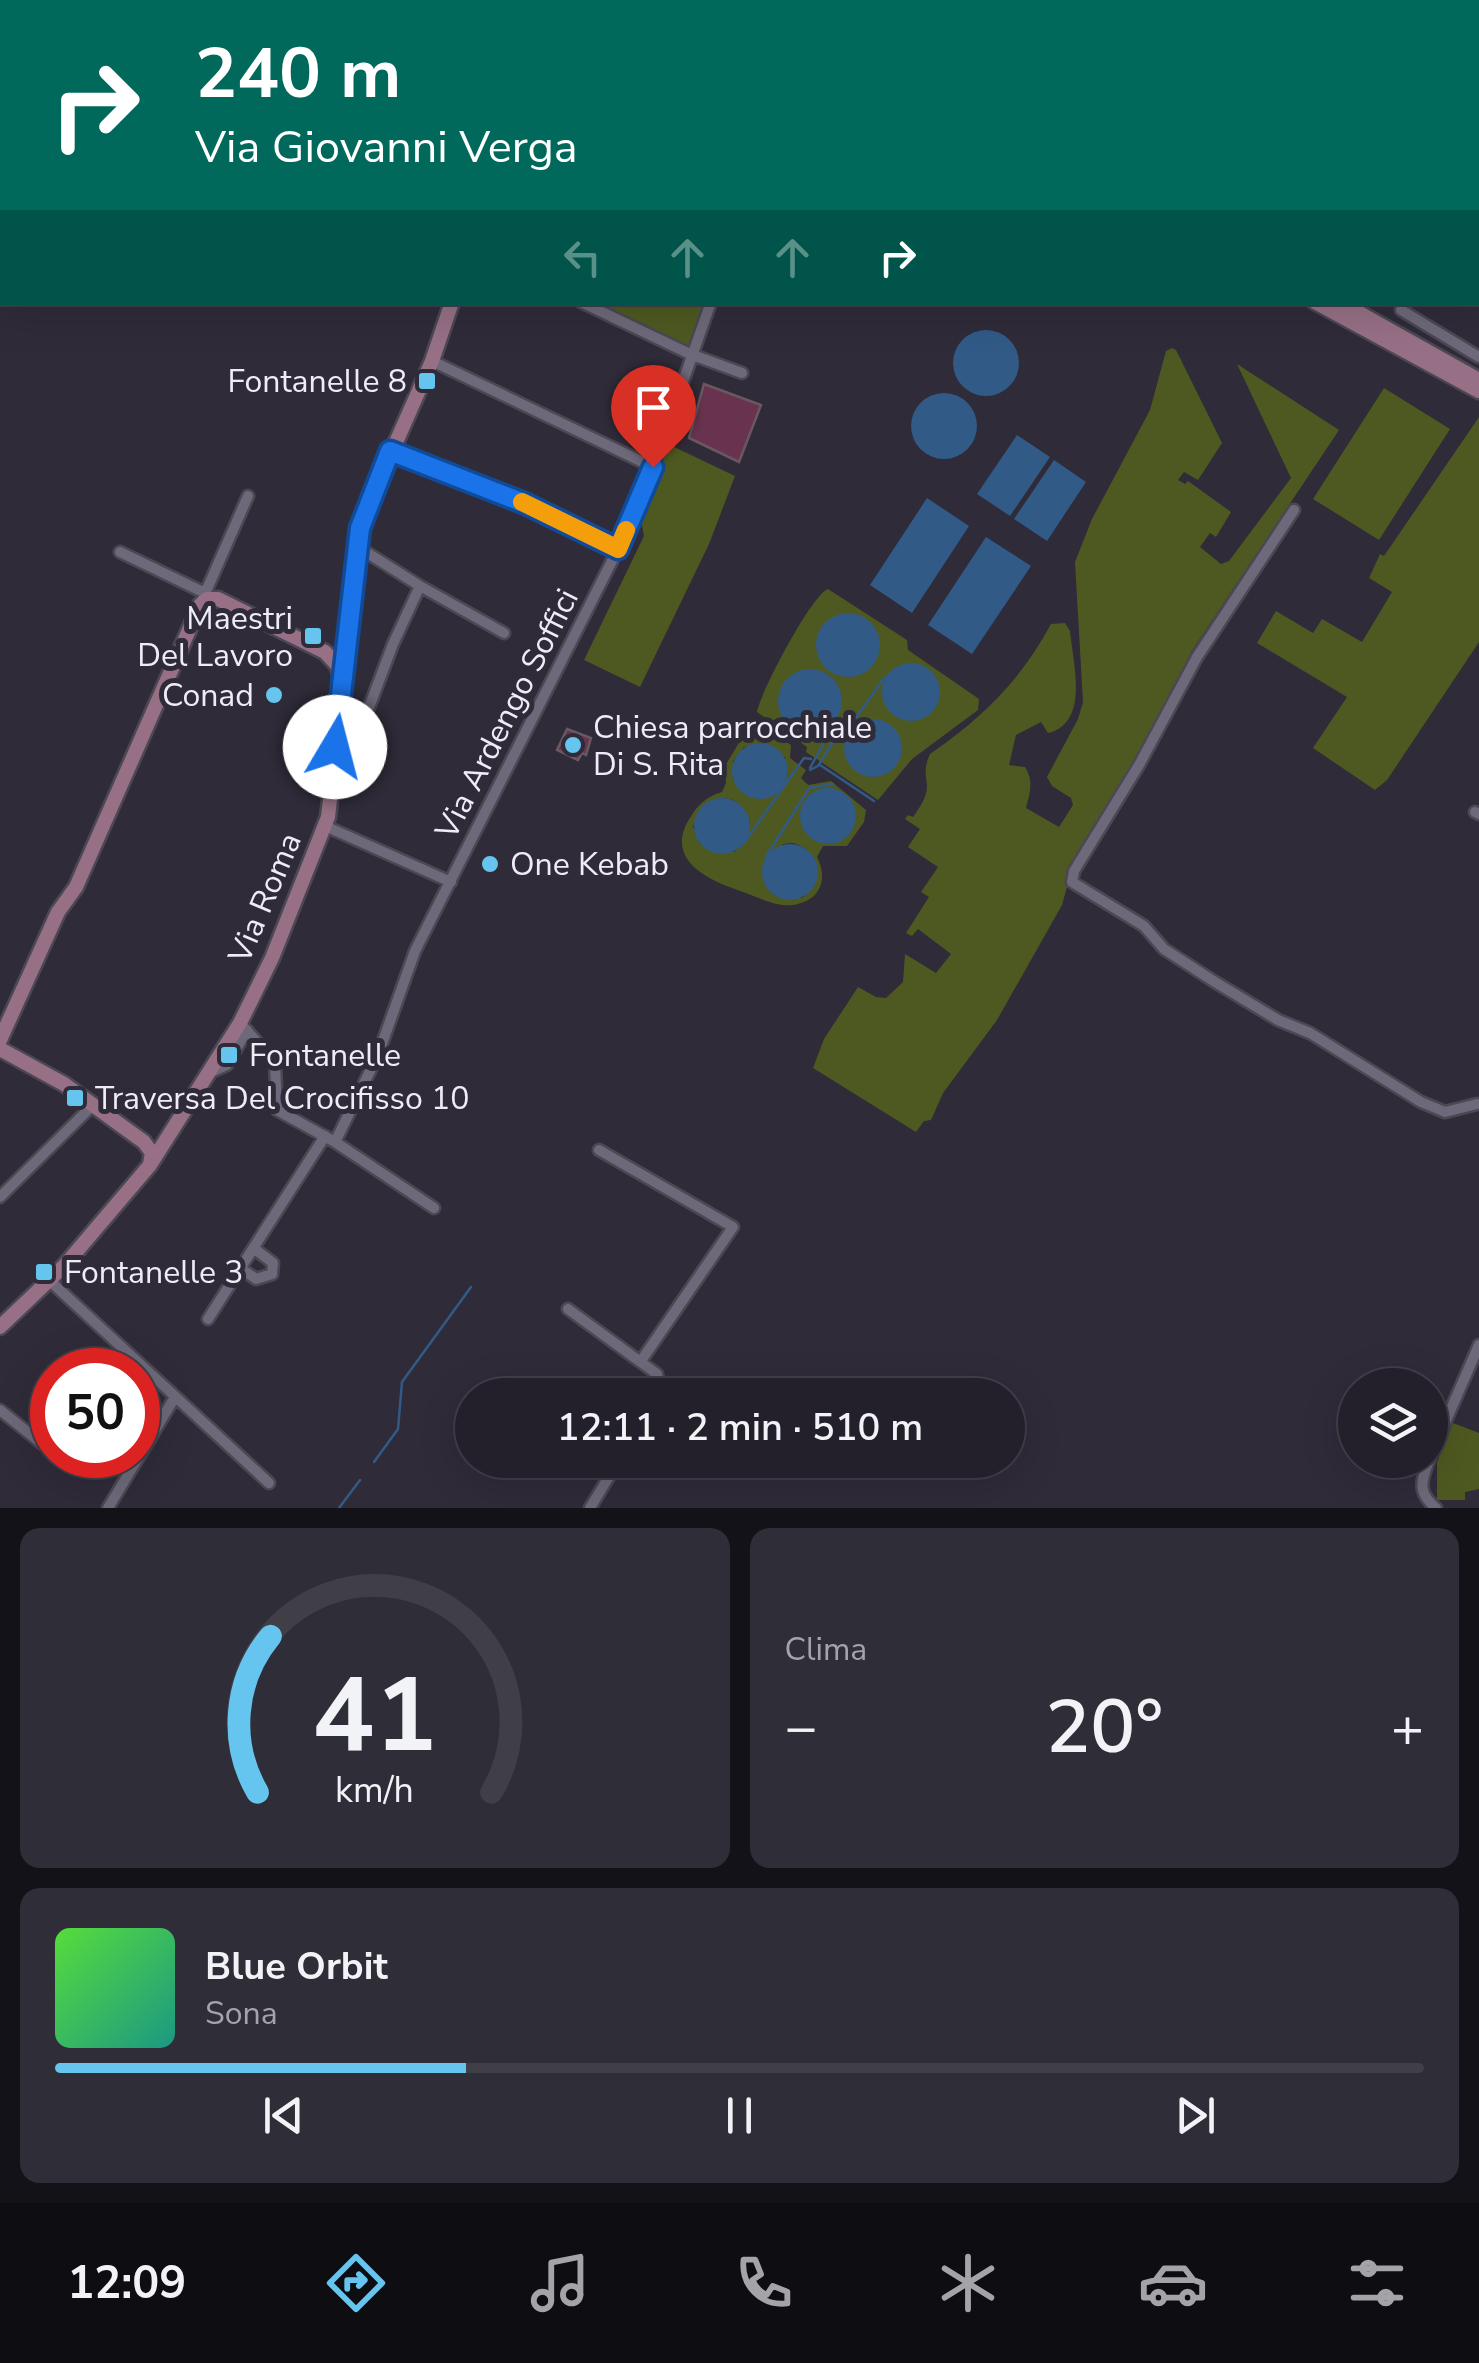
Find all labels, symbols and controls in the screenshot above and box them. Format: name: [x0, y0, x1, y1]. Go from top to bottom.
text: 240 m: [195, 26, 401, 122]
icon: right: [30, 40, 160, 170]
text: Via Giovanni Verga: [195, 117, 578, 178]
icon: left: [555, 230, 610, 285]
icon: ahead: [660, 230, 715, 285]
icon: ahead: [765, 230, 820, 285]
icon: right: [870, 230, 925, 285]
place label: Fontanelle 8: [228, 360, 407, 403]
pin: [611, 365, 696, 468]
marker: Fontanelle 8: [416, 370, 438, 392]
icon: arrive: [626, 380, 681, 435]
street label: Via Ardengo Soffici: [425, 582, 589, 847]
place label: Maestri Del Lavoro: [137, 597, 293, 677]
marker: Maestri Del Lavoro: [302, 625, 324, 647]
place label: Conad: [162, 674, 254, 717]
marker: Conad: [263, 684, 285, 706]
position arrow: [283, 695, 387, 799]
place label: Chiesa parrocchiale Di S. Rita: [593, 706, 872, 786]
marker: Chiesa parrocchiale Di S. Rita: [562, 734, 584, 756]
street label: Via Roma: [218, 826, 312, 971]
place label: One Kebab: [510, 843, 669, 886]
marker: One Kebab: [479, 853, 501, 875]
place label: Fontanelle: [249, 1034, 401, 1077]
marker: Fontanelle: [218, 1044, 240, 1066]
place label: Traversa Del Crocifisso 10: [95, 1077, 469, 1120]
marker: Traversa Del Crocifisso 10: [64, 1087, 86, 1109]
place label: Fontanelle 3: [64, 1251, 244, 1294]
marker: Fontanelle 3: [33, 1261, 55, 1283]
speed limit sign: 50: [30, 1348, 160, 1478]
map controls: [1338, 1368, 1448, 1478]
button: layers: [1338, 1368, 1448, 1478]
text: 12:11 · 2 min · 510 m: [557, 1402, 923, 1453]
text: Clima: [785, 1628, 867, 1671]
text: 41: [312, 1645, 437, 1787]
text: 20°: [1045, 1676, 1163, 1778]
text: −: [785, 1690, 818, 1765]
text: +: [1391, 1690, 1424, 1765]
text: km/h: [335, 1766, 414, 1815]
text: Blue Orbit: [205, 1941, 388, 1992]
text: Sona: [205, 1992, 278, 2035]
icon: previous: [256, 2088, 311, 2143]
icon: pause: [712, 2088, 767, 2143]
icon: next: [1168, 2088, 1223, 2143]
icon: directions: [321, 2248, 391, 2318]
icon: music: [525, 2248, 595, 2318]
icon: phone: [729, 2248, 799, 2318]
icon: climate: [933, 2248, 1003, 2318]
icon: car: [1138, 2248, 1208, 2318]
icon: filters: [1342, 2248, 1412, 2318]
text: 12:09: [67, 2253, 186, 2314]

